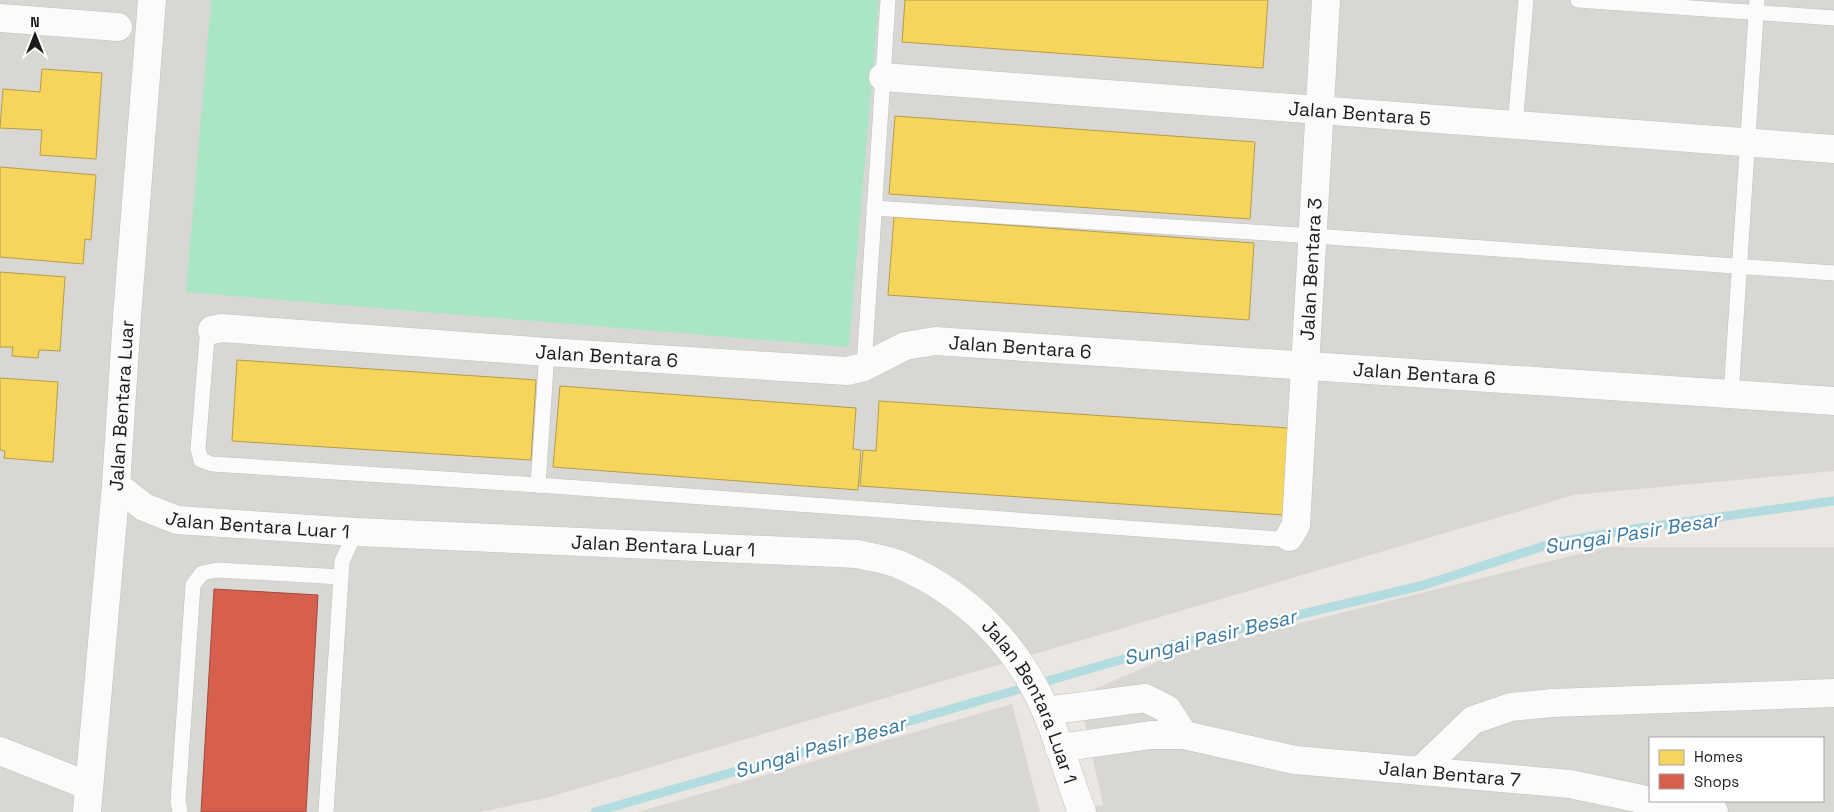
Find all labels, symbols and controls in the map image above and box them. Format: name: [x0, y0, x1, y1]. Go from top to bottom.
north arrow: [10, 10, 60, 60]
text: N: [30, 13, 40, 31]
street label: Jalan Bentara 5: [1288, 95, 1432, 131]
street label: Jalan Bentara 3: [1294, 197, 1327, 341]
street label: Jalan Bentara Luar: [103, 319, 139, 492]
street label: Jalan Bentara 6: [948, 329, 1092, 364]
street label: Jalan Bentara 6: [534, 339, 679, 373]
street label: Jalan Bentara 6: [1352, 356, 1496, 391]
street label: Jalan Bentara Luar 1: [162, 504, 351, 544]
water label: Sungai Pasir Besar: [1543, 506, 1724, 560]
street label: Jalan Bentara Luar 1: [571, 529, 756, 562]
water label: Sungai Pasir Besar: [1121, 602, 1301, 671]
street label: Jalan Bentara Luar 1: [977, 613, 1083, 787]
water label: Sungai Pasir Besar: [731, 709, 911, 784]
legend: [1649, 737, 1824, 802]
text: Homes: [1694, 747, 1743, 766]
street label: Jalan Bentara 7: [1378, 755, 1522, 792]
text: Shops: [1694, 772, 1739, 791]

